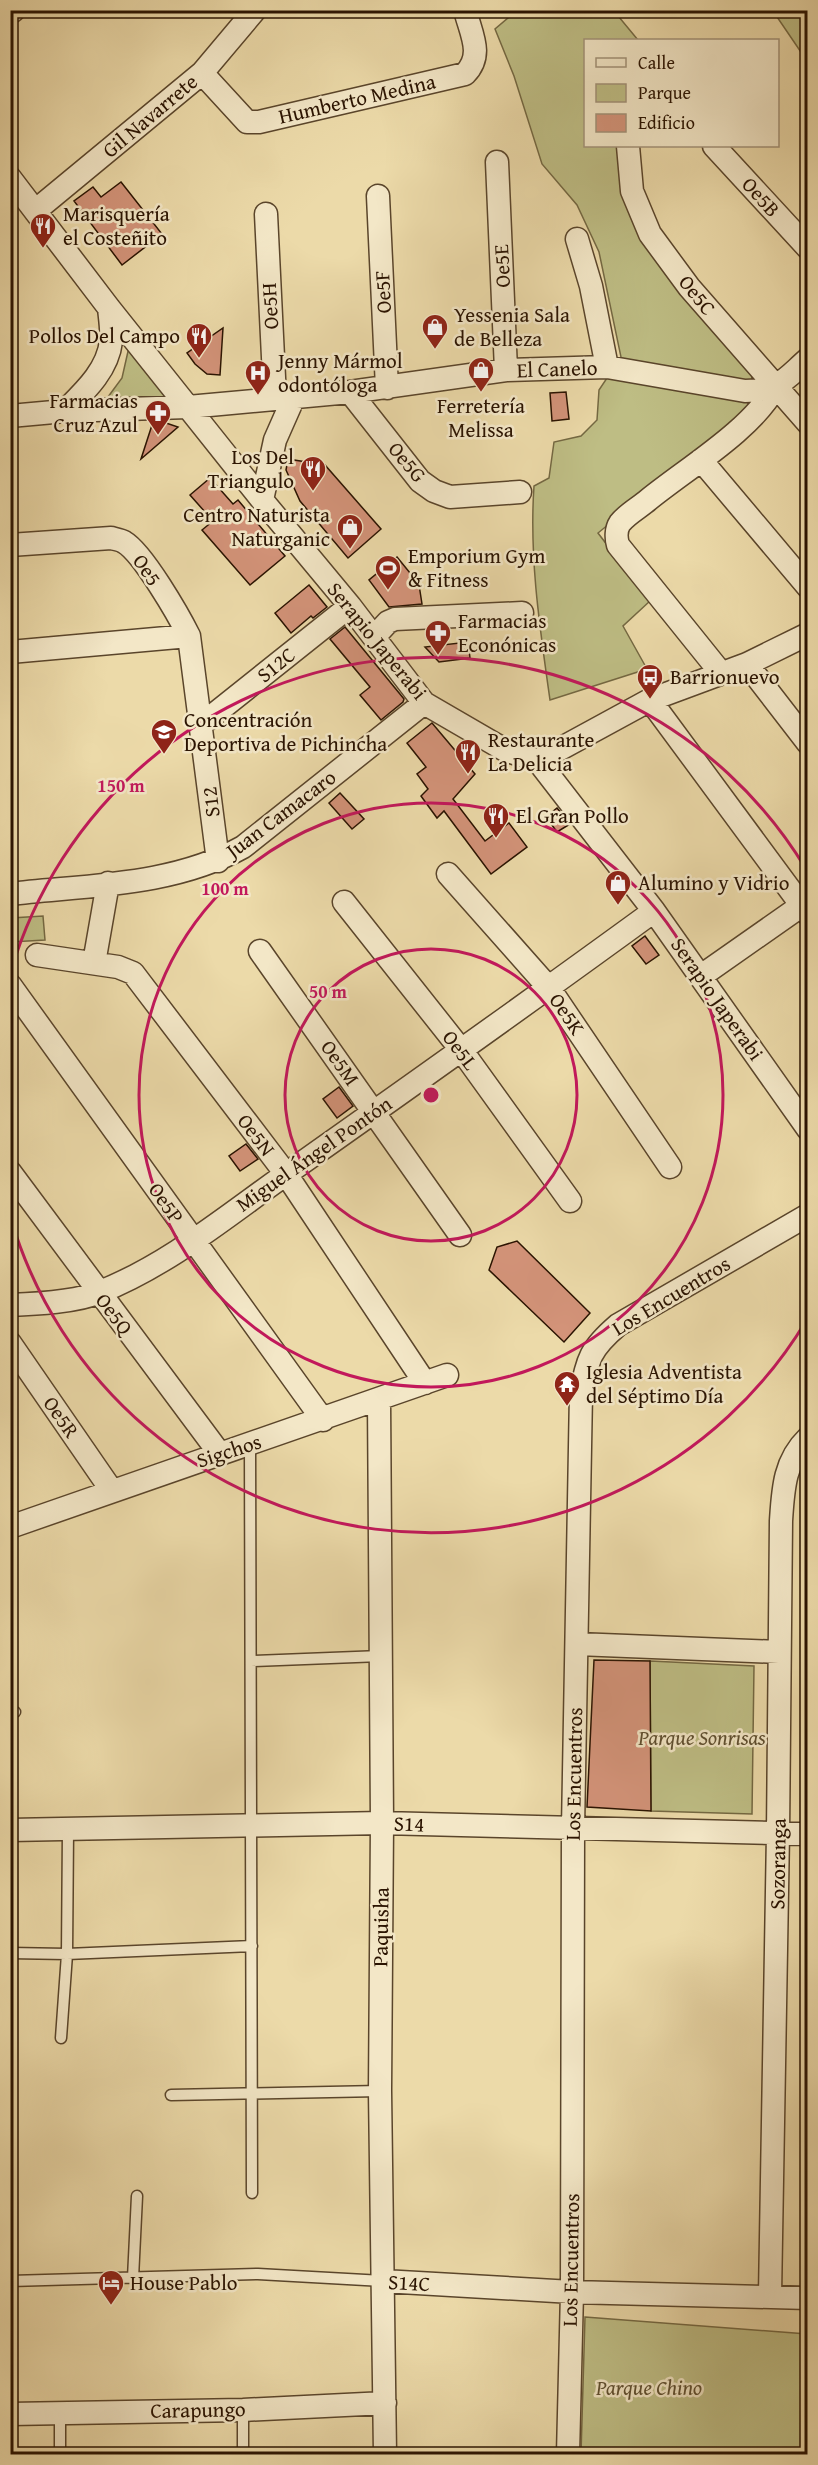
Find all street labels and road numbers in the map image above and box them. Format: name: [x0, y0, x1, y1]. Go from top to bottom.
street label: Humberto Medina: [275, 65, 439, 132]
street label: Gil Navarrete: [95, 66, 204, 165]
street label: Oe5B: [735, 170, 788, 224]
street label: Oe5E: [485, 243, 518, 288]
street label: Oe5C: [671, 268, 723, 322]
street label: Oe5F: [366, 270, 399, 314]
street label: Oe5H: [253, 282, 286, 330]
street label: El Canelo: [516, 352, 598, 385]
street label: Oe5G: [381, 434, 434, 489]
street label: Oe5: [125, 547, 169, 592]
street label: Serapio Japerabi: [320, 575, 435, 706]
street label: S12C: [250, 639, 302, 690]
street label: Juan Camacaro: [217, 762, 342, 867]
street label: S12: [193, 785, 228, 819]
street label: Serapio Japerabi: [663, 931, 771, 1067]
street label: Oe5K: [542, 986, 593, 1042]
street label: Oe5L: [435, 1023, 486, 1076]
street label: Oe5M: [313, 1033, 367, 1092]
street label: Miguel Ángel Pontón: [229, 1088, 398, 1219]
street label: Oe5N: [230, 1107, 283, 1163]
street label: Oe5P: [141, 1176, 192, 1230]
street label: Los Encuentros: [606, 1248, 736, 1343]
street label: Oe5Q: [88, 1286, 141, 1342]
street label: Oe5R: [36, 1389, 87, 1445]
street label: Sigchos: [192, 1426, 265, 1476]
street label: Los Encuentros: [557, 1707, 590, 1841]
street label: S14: [393, 1807, 425, 1840]
street label: Sozoranga: [761, 1818, 794, 1910]
street label: Paquisha: [364, 1887, 397, 1967]
street label: Los Encuentros: [554, 2193, 587, 2327]
street label: S14C: [387, 2266, 431, 2299]
street label: Carapungo: [150, 2393, 246, 2426]

